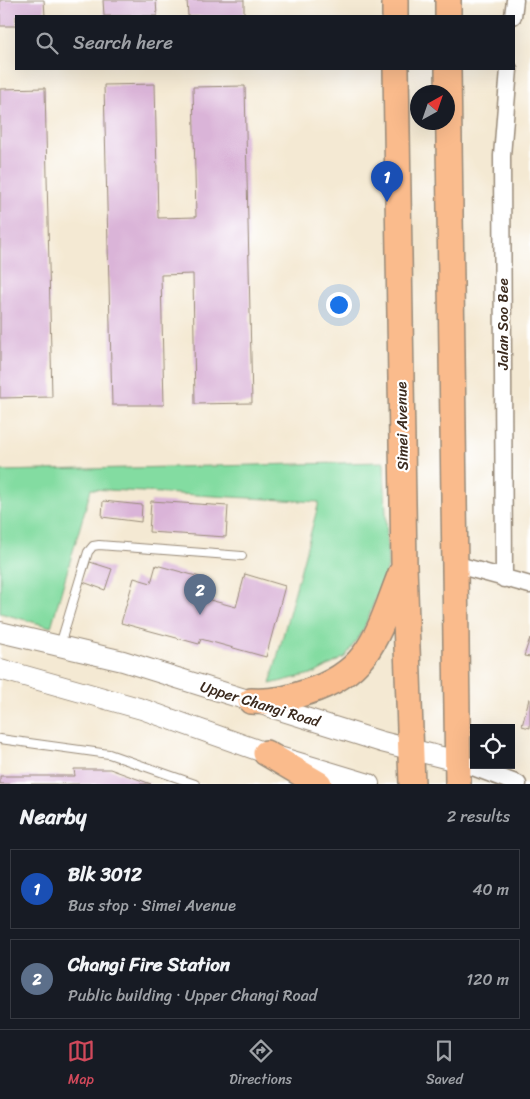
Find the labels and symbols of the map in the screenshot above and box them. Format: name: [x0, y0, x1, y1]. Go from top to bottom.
north arrow: [410, 85, 455, 130]
pin: 1: [371, 161, 403, 202]
street label: Jalan Soo Bee: [490, 278, 516, 371]
your location: [326, 292, 352, 318]
street label: Simei Avenue: [388, 381, 416, 471]
pin: 2: [184, 574, 216, 615]
street label: Upper Changi Road: [197, 673, 324, 735]

